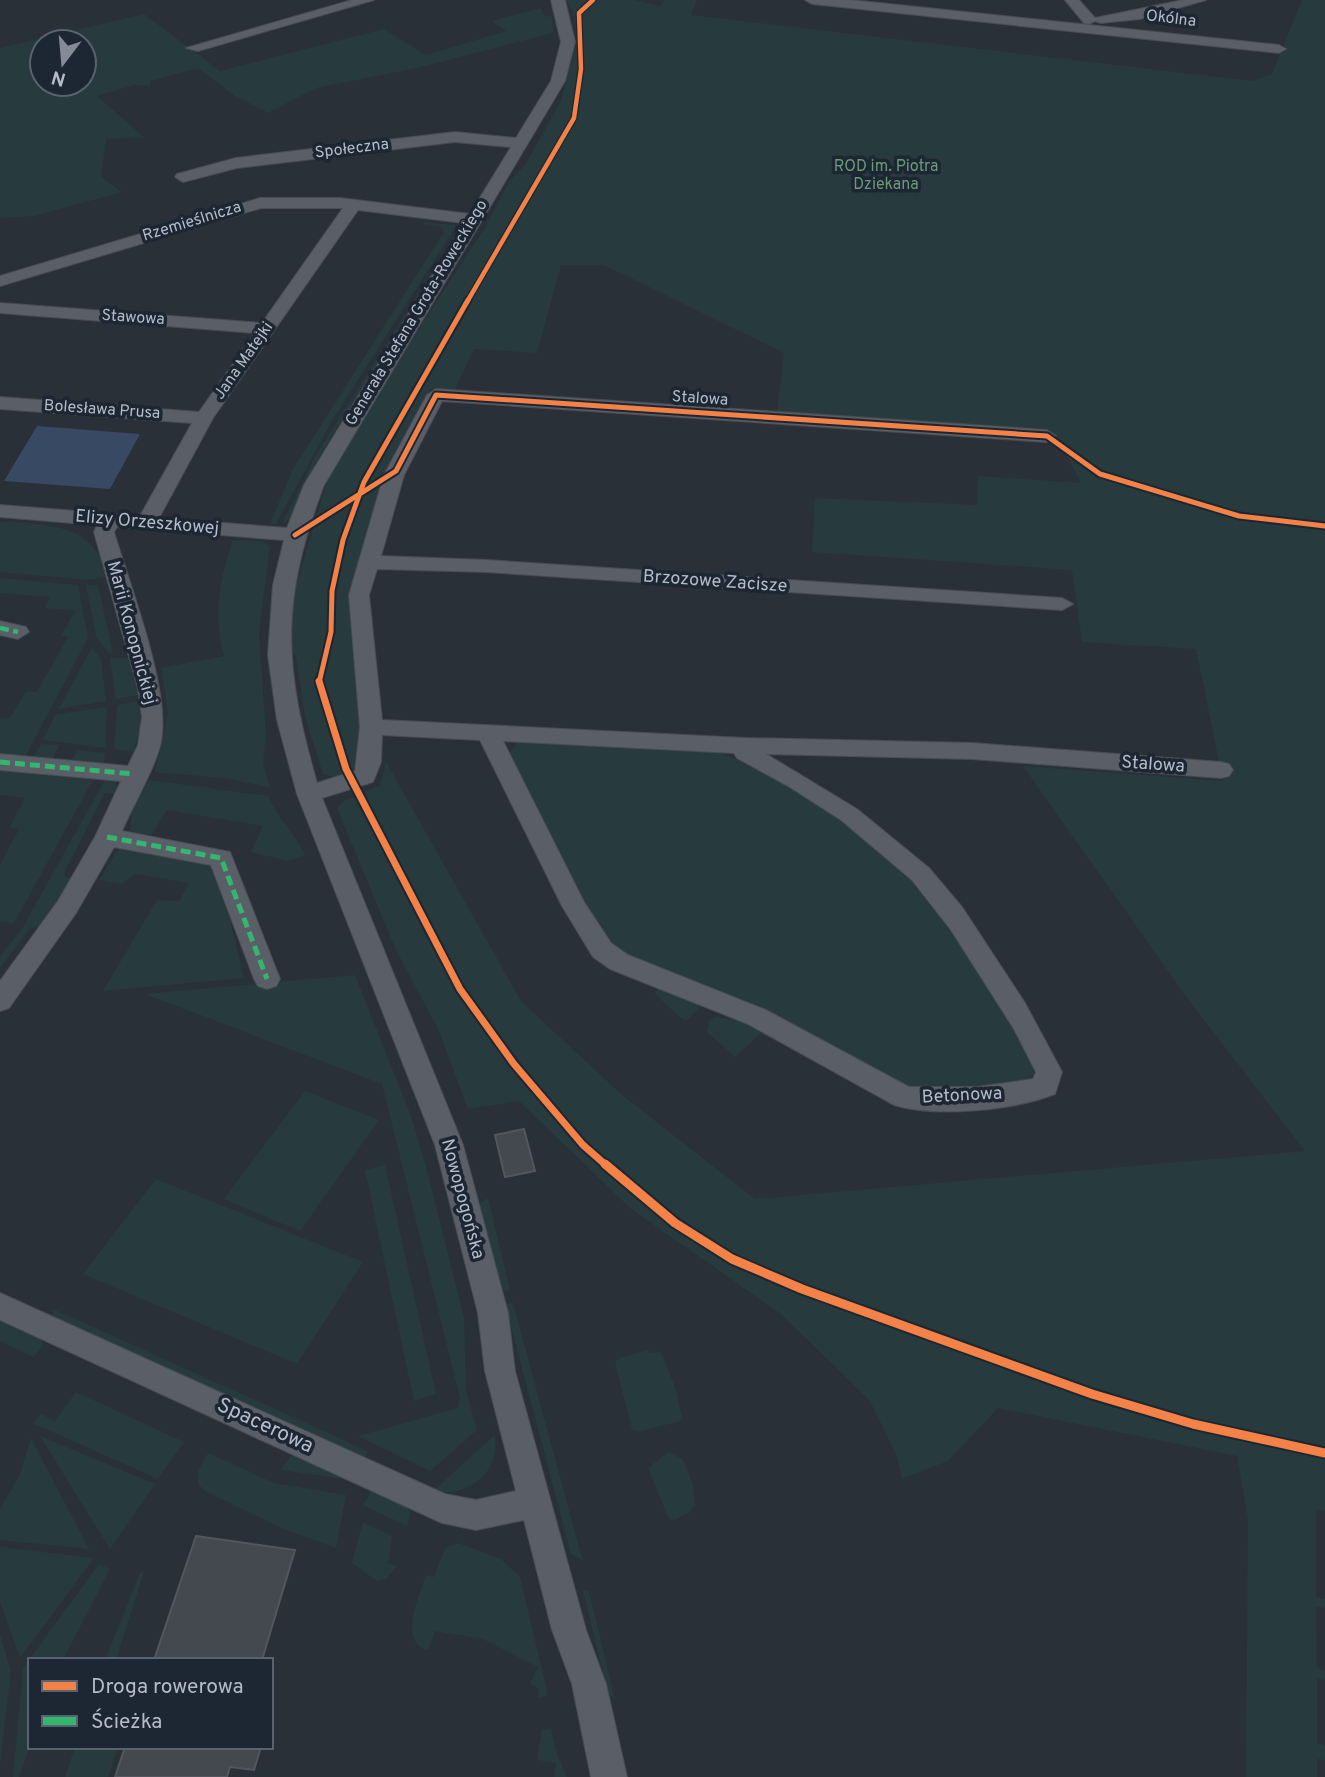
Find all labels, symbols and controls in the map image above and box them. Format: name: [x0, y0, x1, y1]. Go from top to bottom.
street label: Okólna: [1145, 6, 1197, 32]
north arrow: [28, 28, 98, 98]
text: N: [49, 64, 69, 91]
street label: Społeczna: [314, 135, 390, 163]
park label: ROD im. Piotra Dziekana: [834, 157, 938, 195]
street label: Generała Stefana Grota-Roweckiego: [342, 196, 493, 430]
street label: Rzemieślnicza: [140, 197, 244, 247]
street label: Stawowa: [101, 306, 165, 330]
street label: Jana Matejki: [210, 318, 278, 404]
street label: Stalowa: [671, 387, 729, 411]
street label: Bolesława Prusa: [43, 396, 161, 424]
street label: Elizy Orzeszkowej: [74, 505, 220, 541]
street label: Marii Konopnickiej: [101, 559, 161, 707]
street label: Brzozowe Zacisze: [642, 565, 788, 599]
street label: Stalowa: [1121, 751, 1185, 779]
street label: Betonowa: [921, 1082, 1003, 1110]
street label: Nowopogońska: [435, 1136, 489, 1262]
street label: Spacerowa: [212, 1392, 318, 1460]
legend: [28, 1658, 273, 1749]
text: Droga rowerowa: [91, 1674, 244, 1701]
text: Ścieżka: [91, 1708, 162, 1736]

